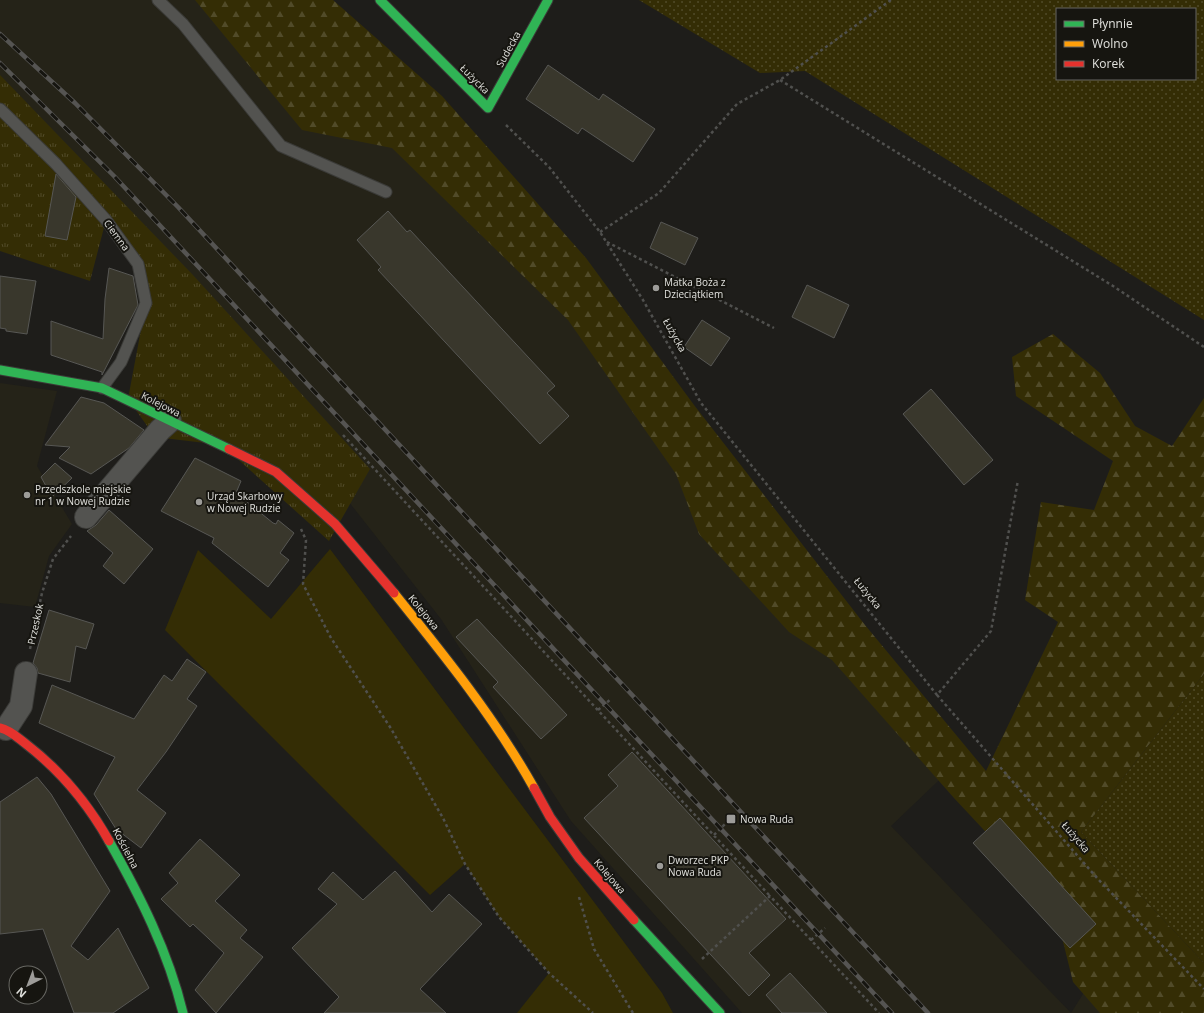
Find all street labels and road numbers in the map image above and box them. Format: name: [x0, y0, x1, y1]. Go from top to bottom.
street label: Sudecka: [492, 29, 524, 69]
street label: Łużycka: [457, 61, 493, 97]
street label: Ciemna: [101, 217, 133, 253]
street label: Łużycka: [660, 316, 690, 354]
street label: Kolejowa: [139, 388, 183, 420]
street label: Łużycka: [851, 574, 885, 612]
street label: Kolejowa: [405, 591, 443, 633]
street label: Przeskok: [24, 601, 46, 646]
street label: Łużycka: [1059, 819, 1093, 855]
street label: Kościelna: [109, 825, 143, 871]
street label: Kolejowa: [591, 856, 629, 896]

